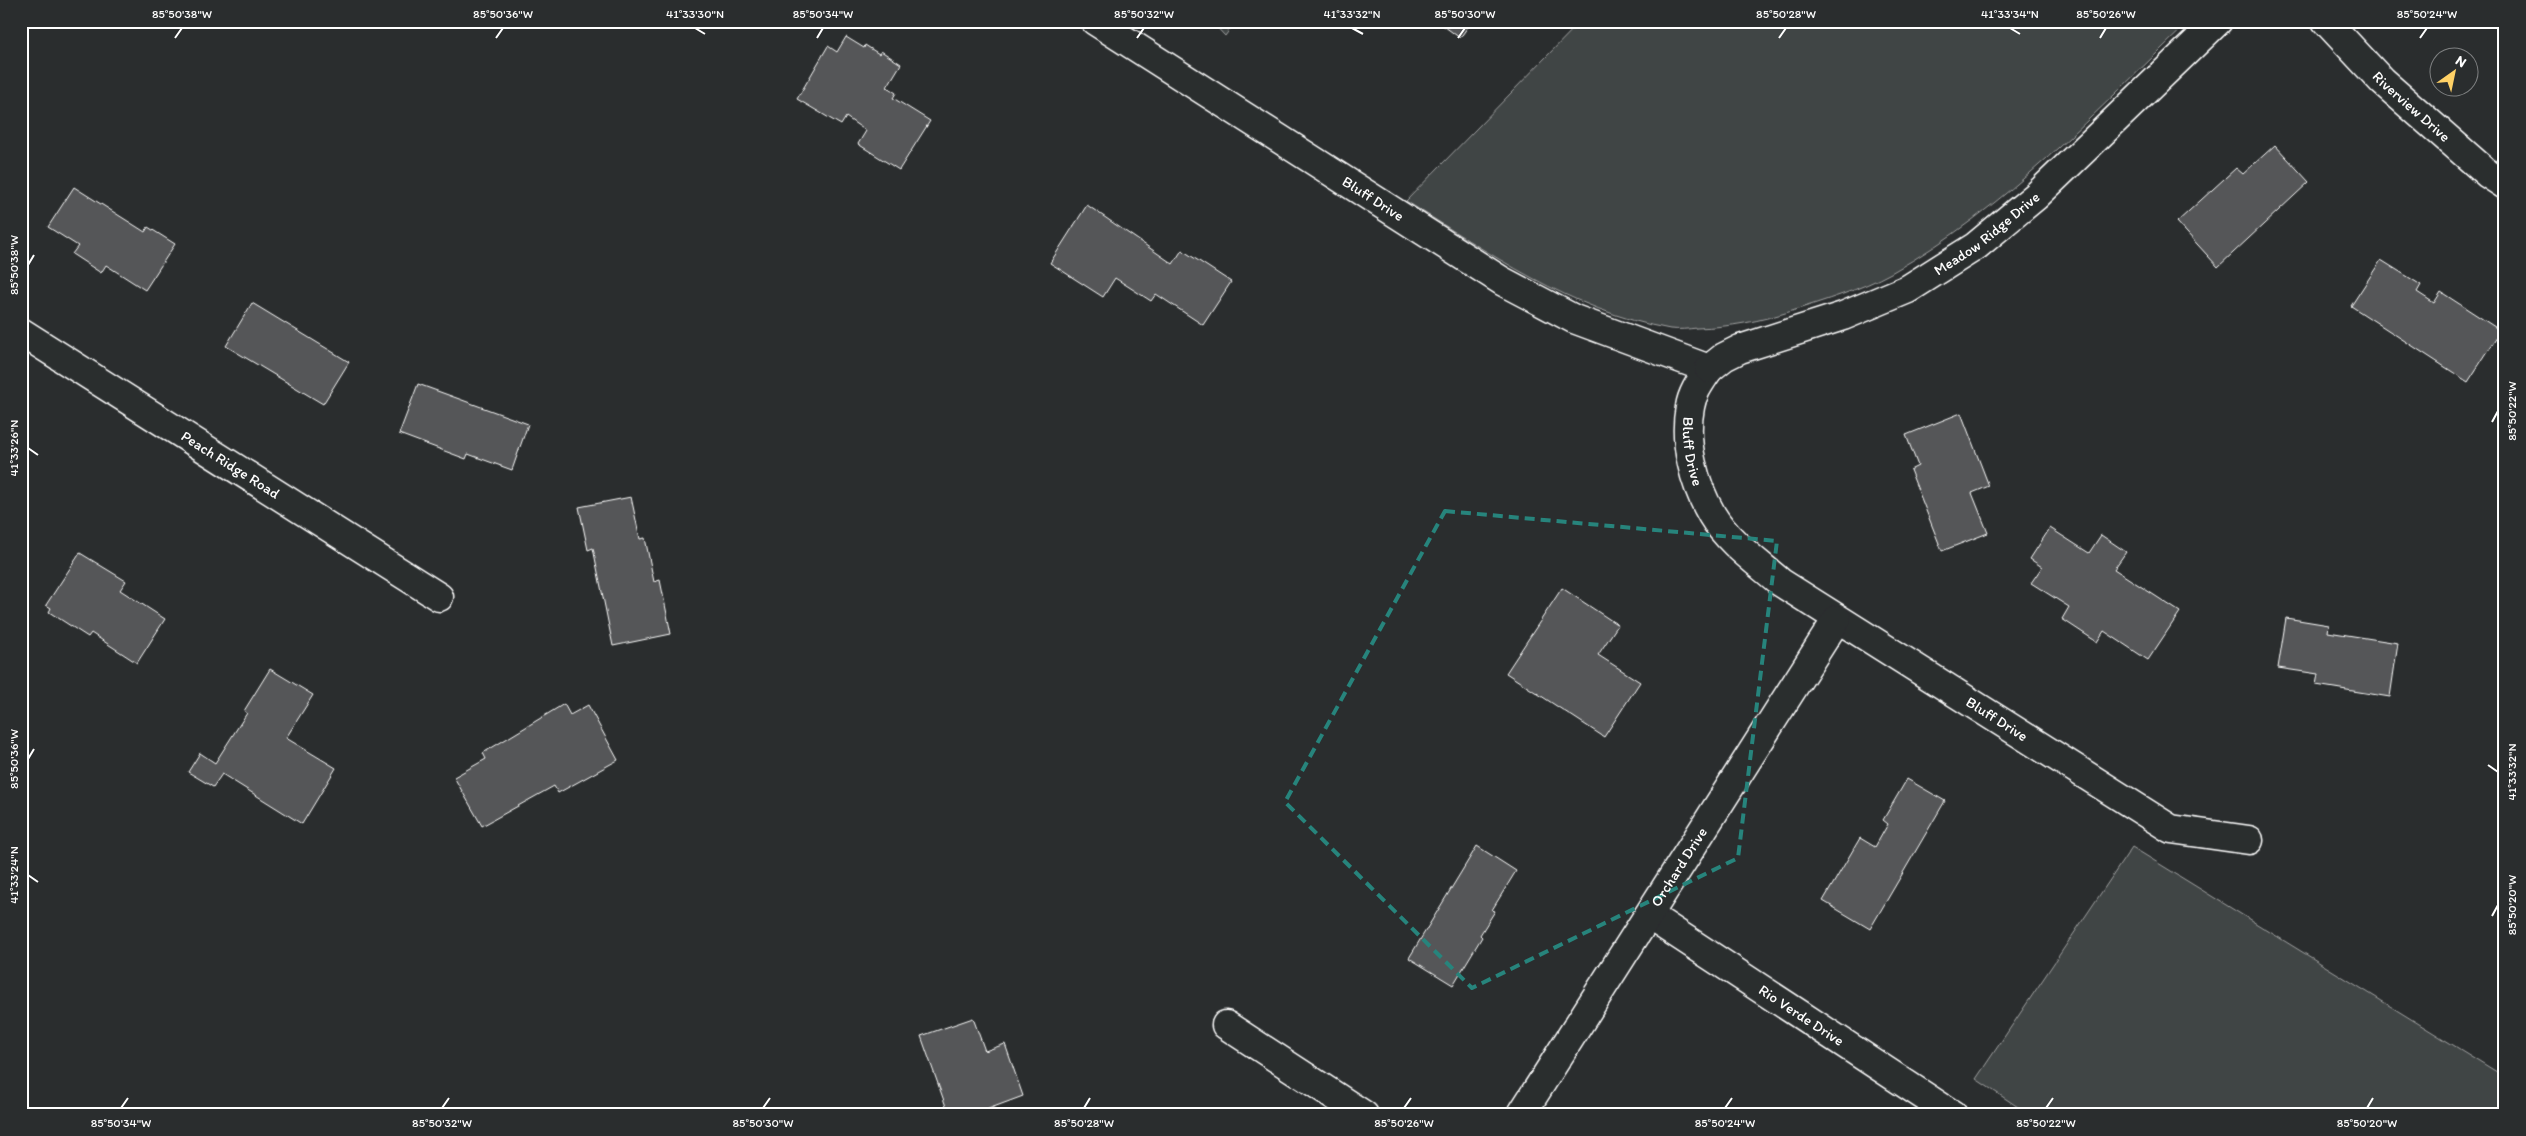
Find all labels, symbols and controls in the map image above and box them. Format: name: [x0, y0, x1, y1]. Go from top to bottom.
text: 85°50'38"W: [152, 7, 212, 21]
text: 85°50'36"W: [473, 7, 533, 21]
text: 41°33'30"N: [666, 7, 724, 21]
text: 85°50'34"W: [793, 7, 853, 21]
text: 85°50'32"W: [1114, 7, 1174, 21]
text: 41°33'32"N: [1324, 7, 1380, 21]
text: 85°50'30"W: [1435, 7, 1495, 21]
text: 85°50'28"W: [1756, 7, 1816, 21]
text: 41°33'34"N: [1981, 7, 2039, 21]
text: 85°50'26"W: [2076, 7, 2136, 21]
text: 85°50'24"W: [2397, 7, 2457, 21]
north arrow: [2428, 48, 2478, 98]
text: N: [2452, 52, 2469, 71]
street label: Riverview Drive: [2369, 68, 2454, 146]
street label: Bluff Drive: [1339, 172, 1407, 225]
street label: Meadow Ridge Drive: [1930, 188, 2043, 279]
text: 85°50'38"W: [7, 235, 21, 295]
text: 85°50'22"W: [2505, 381, 2519, 441]
street label: Bluff Drive: [1679, 416, 1707, 488]
text: 41°33'26"N: [7, 420, 21, 476]
street label: Peach Ridge Road: [178, 427, 283, 503]
street label: Bluff Drive: [1963, 693, 2031, 745]
text: 85°50'36"W: [7, 729, 21, 789]
text: 41°33'32"N: [2505, 744, 2519, 800]
street label: Orchard Drive: [1647, 824, 1711, 910]
text: 41°33'24"N: [7, 846, 21, 904]
text: 85°50'20"W: [2505, 875, 2519, 935]
street label: Rio Verde Drive: [1755, 981, 1847, 1050]
text: 85°50'34"W: [91, 1116, 151, 1130]
text: 85°50'32"W: [412, 1116, 472, 1130]
text: 85°50'30"W: [733, 1116, 793, 1130]
text: 85°50'28"W: [1054, 1116, 1114, 1130]
text: 85°50'26"W: [1374, 1116, 1434, 1130]
text: 85°50'24"W: [1695, 1116, 1755, 1130]
text: 85°50'22"W: [2016, 1116, 2076, 1130]
text: 85°50'20"W: [2337, 1116, 2397, 1130]

